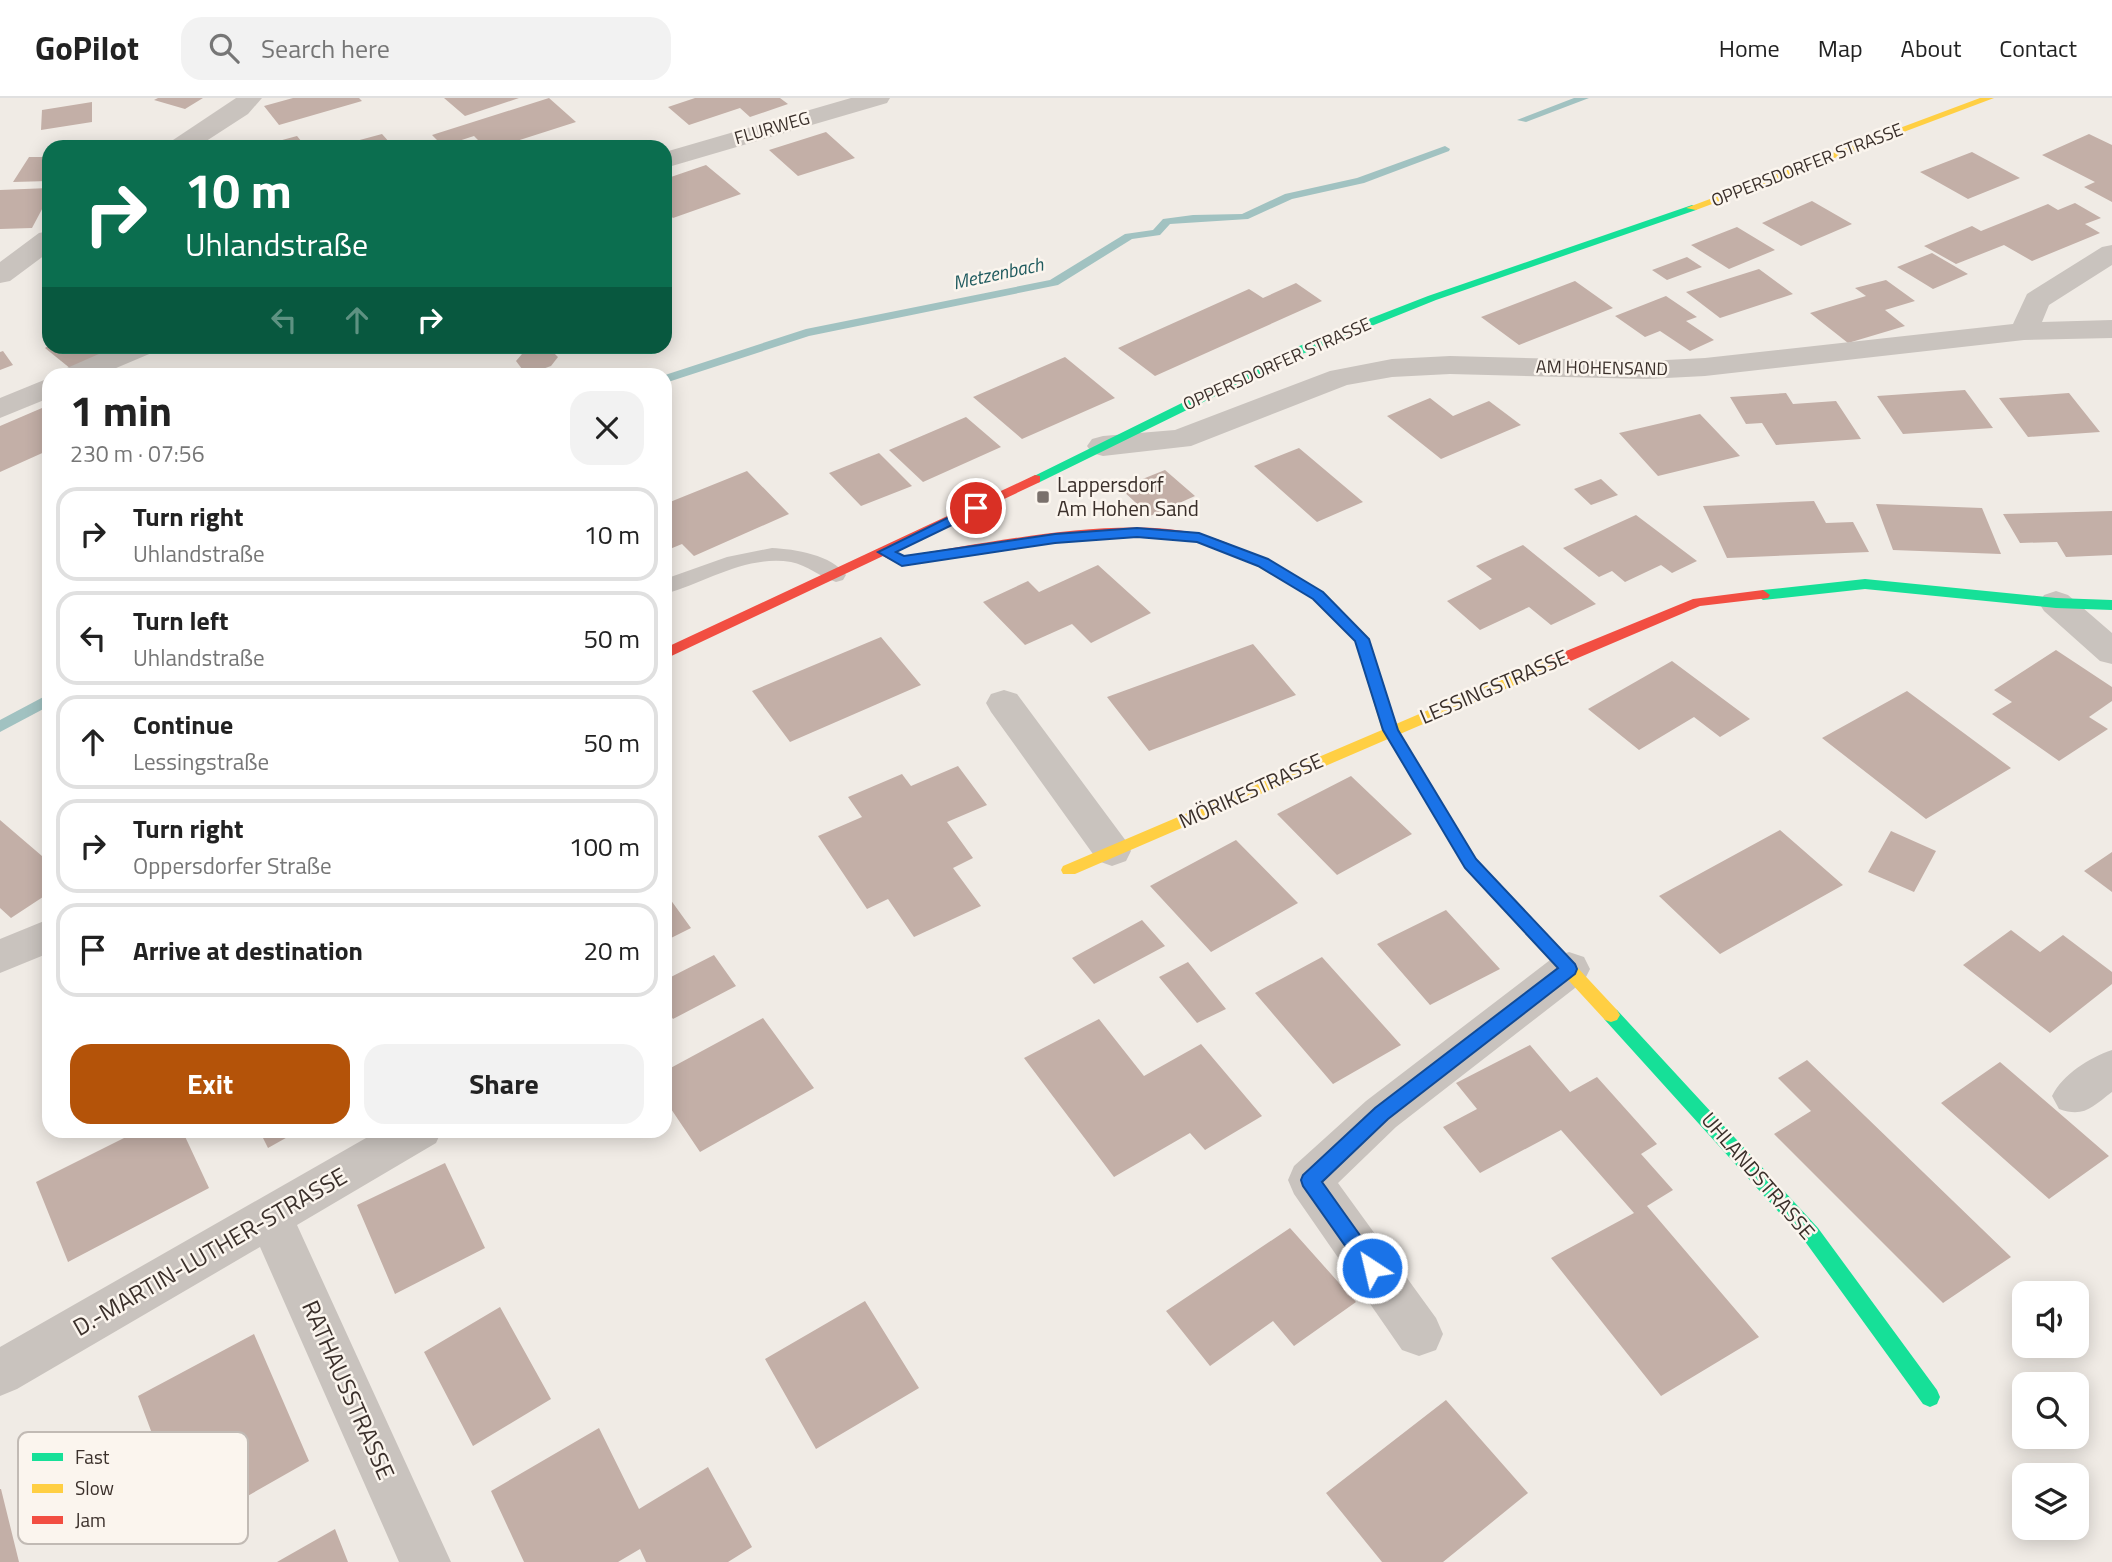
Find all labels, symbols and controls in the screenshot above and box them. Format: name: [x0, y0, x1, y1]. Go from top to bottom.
search box: [181, 17, 671, 80]
text: GoPilot: [35, 23, 139, 73]
icon: search: [205, 29, 243, 67]
text: Search here: [261, 29, 390, 68]
text: Home: [1719, 30, 1780, 66]
text: Map: [1818, 30, 1863, 66]
text: About: [1901, 30, 1961, 66]
text: Contact: [1999, 30, 2077, 66]
street label: FLURWEG: [731, 104, 813, 151]
street label: OPPERSDORFER STRASSE: [1707, 115, 1907, 214]
text: 10 m: [185, 152, 292, 227]
icon: right: [70, 168, 161, 259]
text: Uhlandstraße: [185, 220, 368, 268]
water label: Metzenbach: [950, 249, 1046, 296]
icon: left: [265, 301, 303, 339]
icon: ahead: [338, 301, 376, 339]
icon: right: [411, 301, 449, 339]
street label: OPPERSDORFER STRASSE: [1178, 310, 1375, 417]
street label: AM HOHENSAND: [1536, 353, 1668, 382]
text: 1 min: [70, 378, 172, 442]
button: close: [570, 391, 644, 465]
text: 230 m · 07:56: [70, 436, 205, 471]
place label: Lappersdorf Am Hohen Sand: [1057, 468, 1199, 524]
pin: [946, 478, 1006, 538]
icon: arrive: [957, 489, 995, 527]
marker: Lappersdorf Am Hohen Sand: [1035, 489, 1051, 505]
text: Turn right: [133, 497, 244, 536]
icon: right: [74, 515, 112, 553]
text: 10 m: [583, 515, 640, 554]
text: Uhlandstraße: [133, 536, 265, 571]
text: Turn left: [133, 601, 228, 640]
icon: left: [74, 619, 112, 657]
text: 50 m: [583, 619, 640, 658]
text: Uhlandstraße: [133, 640, 265, 675]
street label: LESSINGSTRASSE: [1414, 640, 1573, 732]
text: Continue: [133, 705, 233, 744]
icon: ahead: [74, 723, 112, 761]
text: 50 m: [583, 723, 640, 762]
text: Lessingstraße: [133, 744, 269, 779]
street label: MÖRIKESTRASSE: [1173, 744, 1328, 836]
text: Turn right: [133, 809, 244, 848]
icon: right: [74, 827, 112, 865]
text: 100 m: [569, 827, 640, 866]
text: Oppersdorfer Straße: [133, 848, 332, 883]
icon: arrive: [74, 931, 112, 969]
text: Arrive at destination: [133, 931, 363, 970]
text: 20 m: [583, 931, 640, 970]
button: Exit: [70, 1044, 350, 1124]
button: Share: [364, 1044, 644, 1124]
street label: UHLANDSTRASSE: [1694, 1104, 1823, 1246]
street label: D.-MARTIN-LUTHER-STRASSE: [66, 1158, 353, 1344]
position arrow: [1335, 1231, 1409, 1305]
map controls: [2012, 1281, 2089, 1540]
button: sound: [2012, 1281, 2089, 1358]
street label: RATHAUSSTRASSE: [293, 1294, 405, 1485]
button: search: [2012, 1372, 2089, 1449]
legend: [18, 1432, 248, 1544]
text: Fast: [75, 1442, 110, 1471]
button: layers: [2012, 1463, 2089, 1540]
text: Slow: [75, 1473, 114, 1502]
text: Jam: [75, 1505, 106, 1534]

